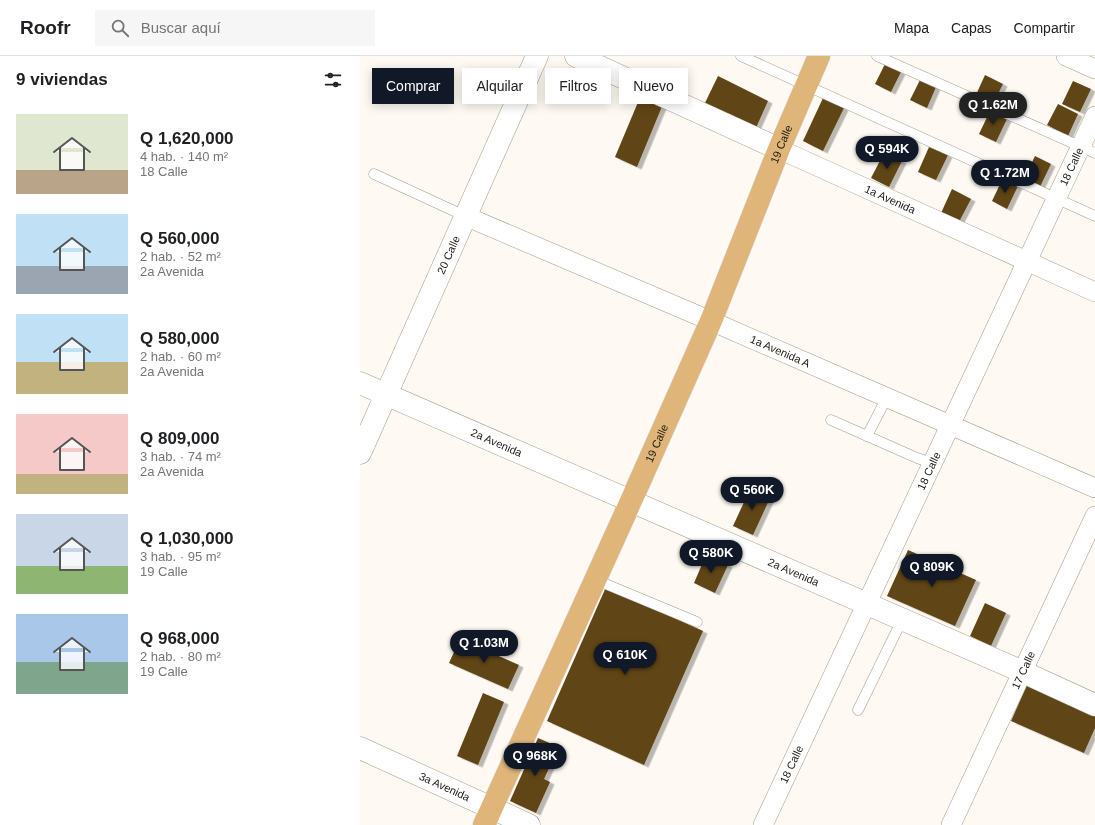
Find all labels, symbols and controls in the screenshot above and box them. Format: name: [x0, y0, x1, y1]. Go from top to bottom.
search box: [95, 10, 375, 46]
text: Roofr: [20, 17, 71, 38]
icon: search: [109, 17, 131, 39]
text: Buscar aquí: [141, 19, 221, 36]
text: Mapa: [894, 20, 929, 36]
text: Capas: [951, 20, 992, 36]
text: Compartir: [1014, 20, 1075, 36]
chip: Comprar: [372, 68, 454, 104]
chip: Alquilar: [462, 68, 537, 104]
chip: Filtros: [545, 68, 611, 104]
chip: Nuevo: [619, 68, 688, 104]
icon: filters: [322, 69, 344, 91]
text: 9 viviendas: [16, 70, 108, 89]
pin: Q 1.62M: [956, 92, 1030, 126]
text: Q 1.62M: [968, 97, 1018, 112]
street label: 19 Calle: [768, 123, 795, 165]
text: Q 1,620,000: [140, 129, 234, 148]
icon: home: [48, 130, 96, 178]
pin: Q 594K: [854, 136, 920, 170]
text: Q 594K: [865, 141, 909, 156]
street label: 18 Calle: [1057, 146, 1085, 187]
text: 4 hab. · 140 m²: [140, 149, 228, 164]
pin: Q 1.72M: [968, 160, 1042, 194]
text: 18 Calle: [140, 164, 188, 179]
text: Q 1.72M: [980, 165, 1030, 180]
street label: 1a Avenida: [863, 183, 918, 216]
text: Q 560,000: [140, 229, 219, 248]
icon: home: [48, 230, 96, 278]
street label: 20 Calle: [435, 234, 462, 276]
text: 2 hab. · 52 m²: [140, 249, 221, 264]
text: 2a Avenida: [140, 264, 204, 279]
text: Q 580,000: [140, 329, 219, 348]
icon: home: [48, 330, 96, 378]
street label: 1a Avenida A: [748, 333, 813, 370]
text: 2 hab. · 60 m²: [140, 349, 221, 364]
text: 2a Avenida: [140, 364, 204, 379]
street label: 19 Calle: [643, 422, 670, 464]
street label: 2a Avenida: [469, 426, 525, 459]
text: Q 809,000: [140, 429, 219, 448]
icon: home: [48, 430, 96, 478]
text: 3 hab. · 74 m²: [140, 449, 221, 464]
street label: 18 Calle: [915, 450, 943, 492]
text: 2a Avenida: [140, 464, 204, 479]
pin: Q 560K: [719, 477, 785, 511]
text: Q 560K: [730, 482, 774, 497]
text: Q 1,030,000: [140, 529, 234, 548]
icon: home: [48, 530, 96, 578]
pin: Q 580K: [678, 540, 744, 574]
text: Q 580K: [689, 545, 733, 560]
text: 3 hab. · 95 m²: [140, 549, 221, 564]
pin: Q 809K: [899, 554, 965, 588]
street label: 2a Avenida: [766, 556, 822, 589]
text: Q 809K: [910, 559, 954, 574]
text: 19 Calle: [140, 564, 188, 579]
text: Q 968,000: [140, 629, 219, 648]
icon: home: [48, 630, 96, 678]
pin: Q 1.03M: [447, 630, 521, 664]
text: Q 1.03M: [459, 635, 509, 650]
pin: Q 610K: [592, 642, 658, 676]
text: Q 610K: [603, 647, 647, 662]
text: 2 hab. · 80 m²: [140, 649, 221, 664]
street label: 17 Calle: [1009, 649, 1037, 691]
text: 19 Calle: [140, 664, 188, 679]
pin: Q 968K: [502, 743, 568, 777]
street label: 18 Calle: [777, 743, 805, 785]
text: Q 968K: [513, 748, 557, 763]
street label: 3a Avenida: [417, 770, 473, 804]

